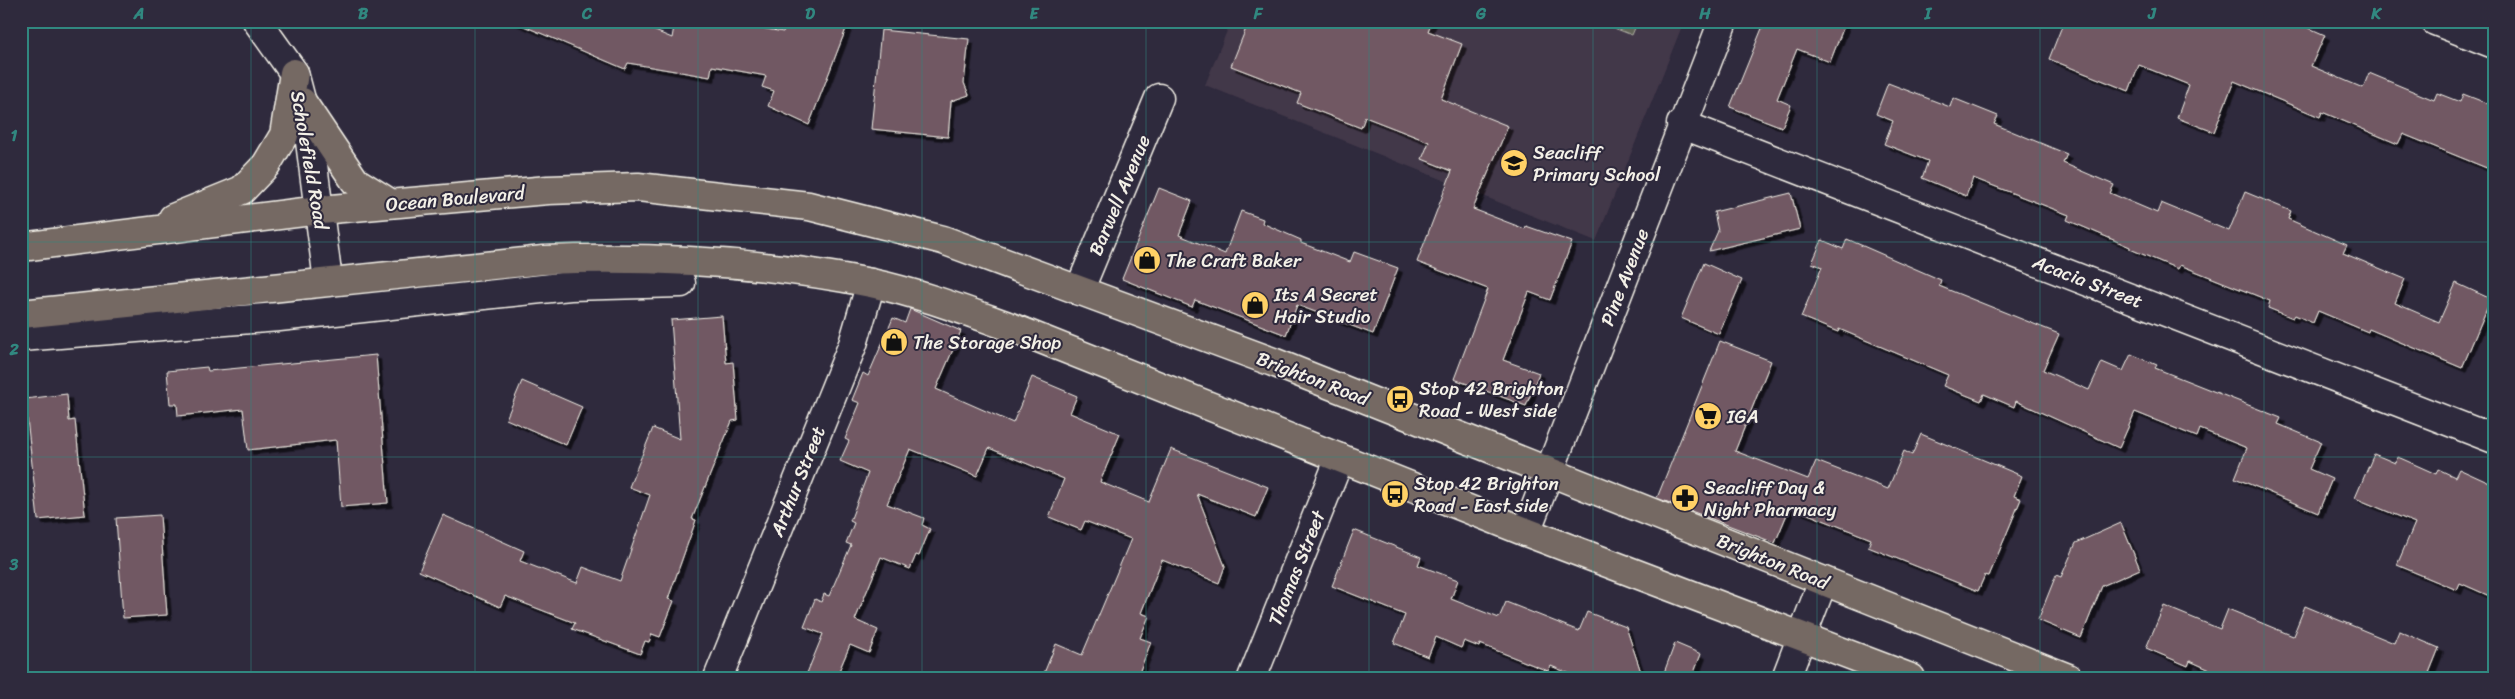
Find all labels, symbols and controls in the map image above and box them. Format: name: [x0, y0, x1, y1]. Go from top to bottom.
text: A: [133, 0, 144, 28]
text: B: [358, 0, 369, 28]
text: C: [581, 0, 593, 28]
text: D: [805, 0, 815, 28]
text: E: [1030, 0, 1040, 28]
text: F: [1253, 0, 1264, 28]
text: G: [1475, 0, 1487, 28]
text: H: [1698, 0, 1711, 28]
text: I: [1924, 0, 1933, 28]
text: J: [2147, 0, 2157, 28]
text: K: [2370, 0, 2382, 28]
street label: Scholefield Road: [281, 88, 338, 234]
text: 1: [11, 121, 18, 150]
street label: Barwell Avenue: [1079, 129, 1160, 261]
place label: Seacliff Primary School: [1533, 136, 1661, 191]
school or university icon: Seacliff Primary School: [1499, 148, 1529, 178]
street label: Ocean Boulevard: [384, 176, 528, 221]
street label: Pine Avenue: [1591, 223, 1658, 331]
place label: The Craft Baker: [1166, 244, 1302, 277]
shop icon: The Craft Baker: [1132, 245, 1162, 275]
street label: Acacia Street: [2027, 245, 2148, 318]
place label: Its A Secret Hair Studio: [1273, 278, 1378, 333]
shop icon: Its A Secret Hair Studio: [1240, 290, 1270, 320]
place label: The Storage Shop: [913, 326, 1061, 359]
shop icon: The Storage Shop: [879, 327, 909, 357]
text: 2: [8, 335, 19, 364]
street label: Brighton Road: [1252, 342, 1376, 416]
place label: Stop 42 Brighton Road - West side: [1419, 372, 1564, 427]
bus stop icon: Stop 42 Brighton Road - West side: [1385, 384, 1415, 414]
place label: IGA: [1726, 400, 1759, 433]
supermarket icon: IGA: [1693, 401, 1723, 431]
street label: Arthur Street: [760, 421, 835, 542]
place label: Stop 42 Brighton Road - East side: [1414, 467, 1559, 522]
place label: Seacliff Day & Night Pharmacy: [1704, 471, 1837, 526]
bus stop icon: Stop 42 Brighton Road - East side: [1380, 479, 1410, 509]
pharmacy icon: Seacliff Day & Night Pharmacy: [1670, 483, 1700, 513]
street label: Thomas Street: [1258, 504, 1335, 631]
street label: Brighton Road: [1712, 524, 1836, 600]
text: 3: [9, 550, 19, 579]

